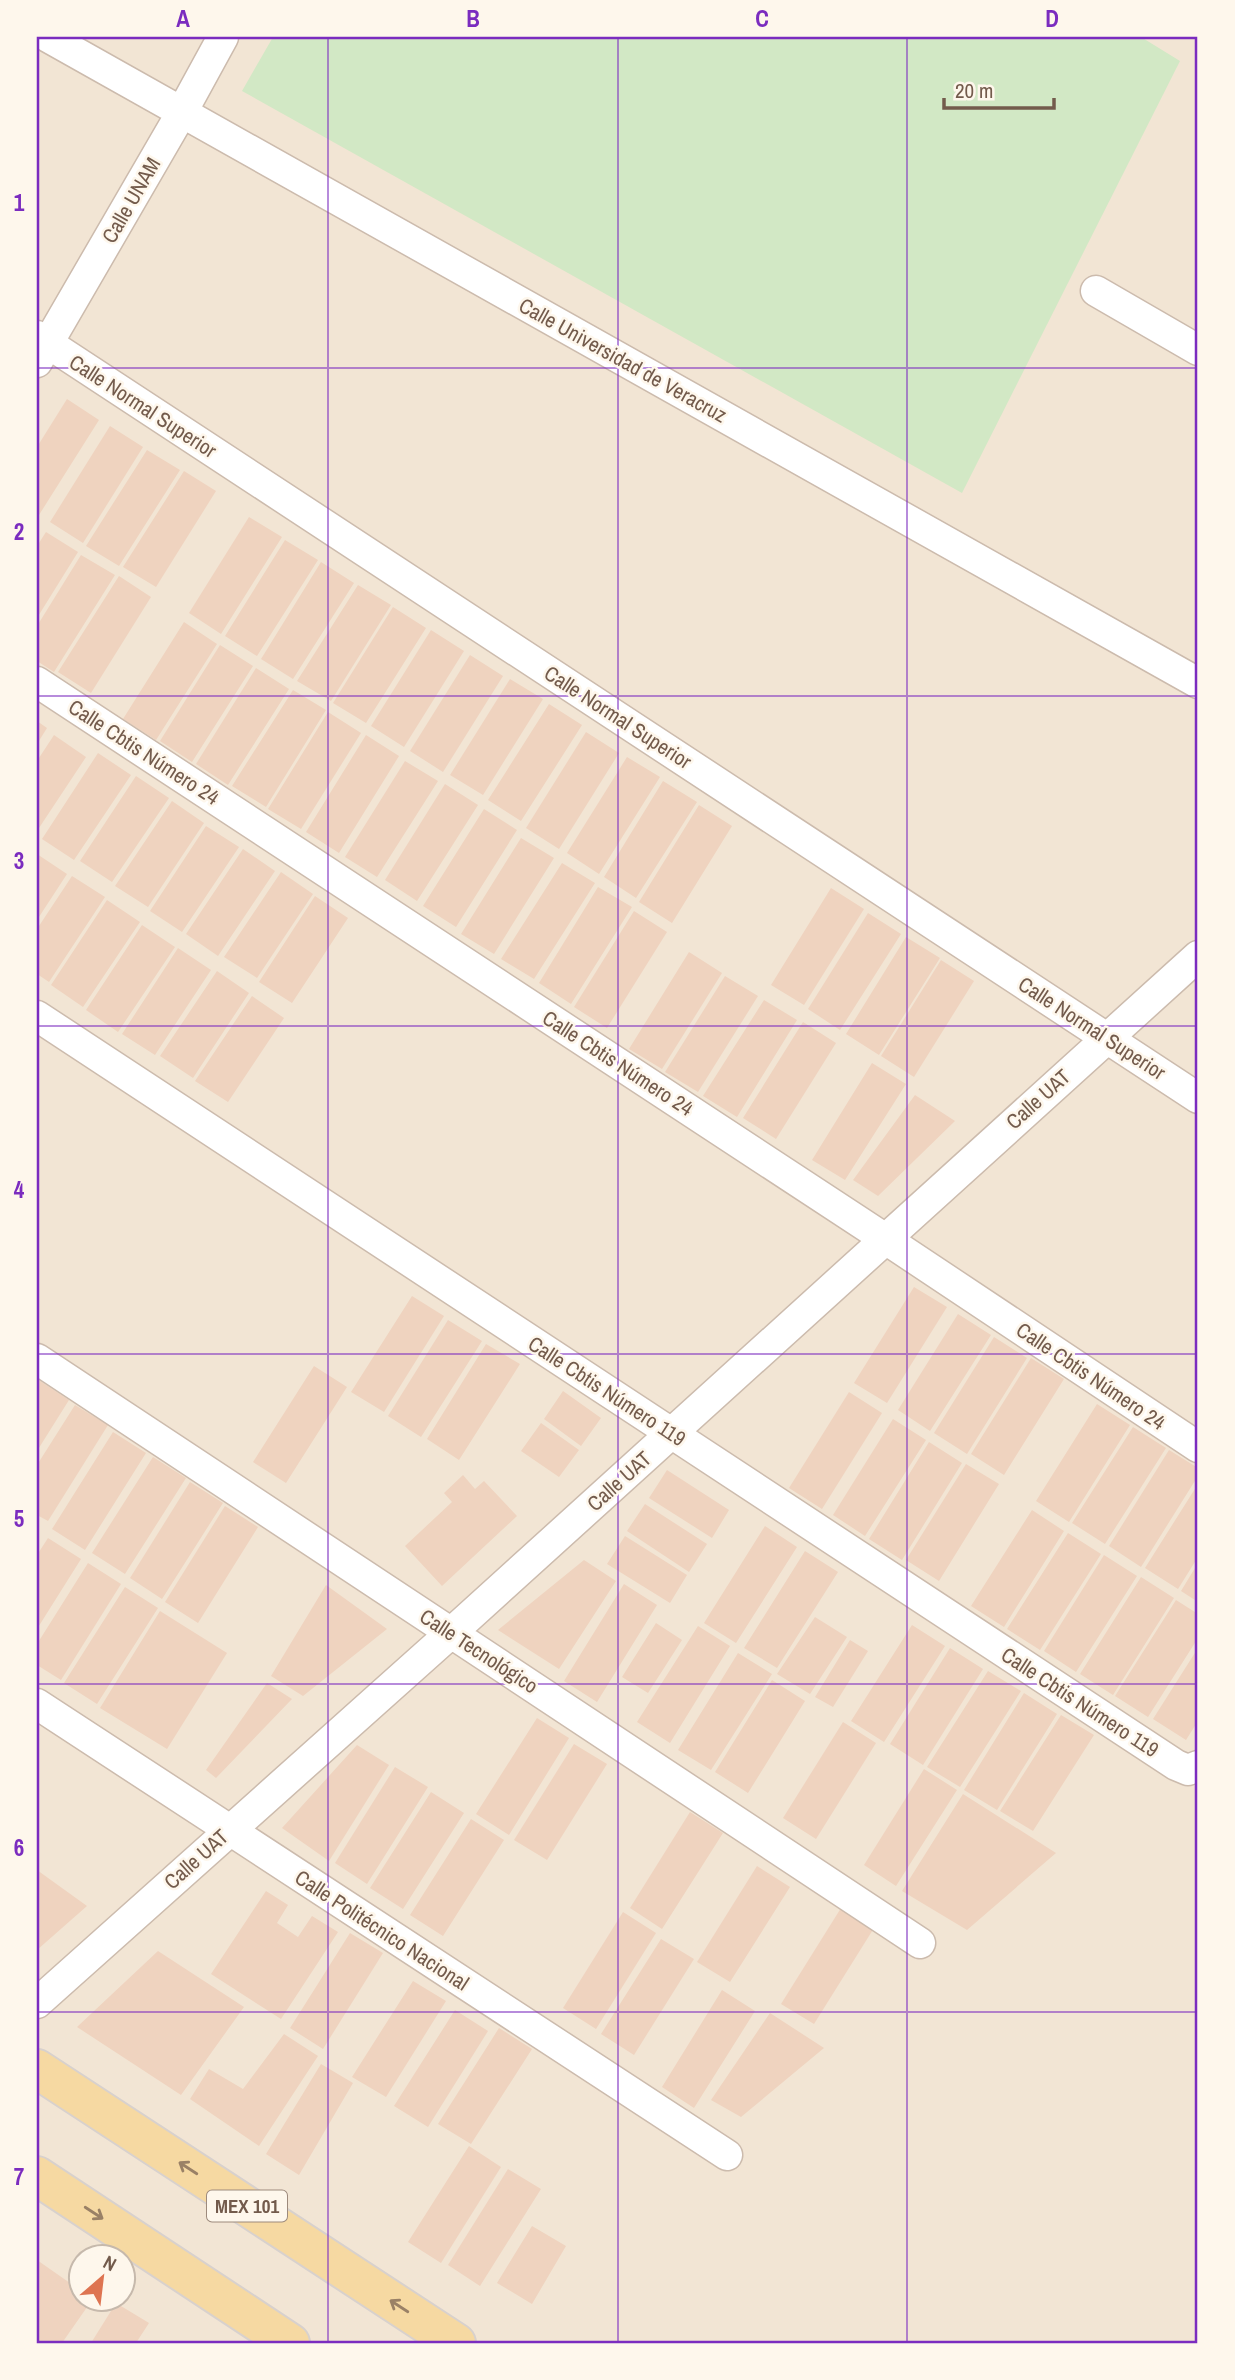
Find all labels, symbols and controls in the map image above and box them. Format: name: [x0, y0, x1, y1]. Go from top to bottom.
text: A: [176, 3, 190, 34]
text: B: [466, 3, 480, 34]
text: C: [755, 3, 769, 34]
text: D: [1045, 3, 1059, 34]
scale bar: [944, 66, 1055, 110]
text: 20 m: [955, 76, 993, 105]
street label: Calle UNAM: [95, 152, 167, 248]
text: 1: [14, 187, 25, 218]
street label: Calle Universidad de Veracruz: [514, 291, 732, 429]
street label: Calle Normal Superior: [64, 347, 223, 465]
text: 2: [14, 516, 24, 547]
street label: Calle Normal Superior: [539, 658, 698, 776]
street label: Calle Cbtis Número 24: [63, 692, 225, 812]
text: 3: [14, 845, 24, 876]
street label: Calle Normal Superior: [1013, 969, 1172, 1087]
street label: Calle Cbtis Número 24: [537, 1003, 699, 1123]
street label: Calle UAT: [1000, 1062, 1077, 1136]
text: 4: [14, 1174, 25, 1205]
street label: Calle Cbtis Número 24: [1011, 1315, 1172, 1437]
street label: Calle Cbtis Número 119: [523, 1329, 691, 1453]
street label: Calle UAT: [581, 1444, 658, 1518]
text: 5: [14, 1503, 24, 1534]
street label: Calle Tecnológico: [414, 1602, 544, 1700]
street label: Calle Cbtis Número 119: [996, 1640, 1164, 1764]
street label: Calle UAT: [158, 1822, 235, 1896]
text: 6: [14, 1832, 24, 1863]
street label: Calle Politécnico Nacional: [289, 1863, 475, 1997]
text: 7: [14, 2161, 24, 2192]
one-way arrow: [179, 2161, 199, 2175]
road number: MEX 101: [207, 2190, 287, 2222]
one-way arrow: [83, 2207, 103, 2221]
north arrow: [66, 2244, 136, 2314]
text: N: [99, 2249, 121, 2277]
one-way arrow: [390, 2299, 410, 2313]

